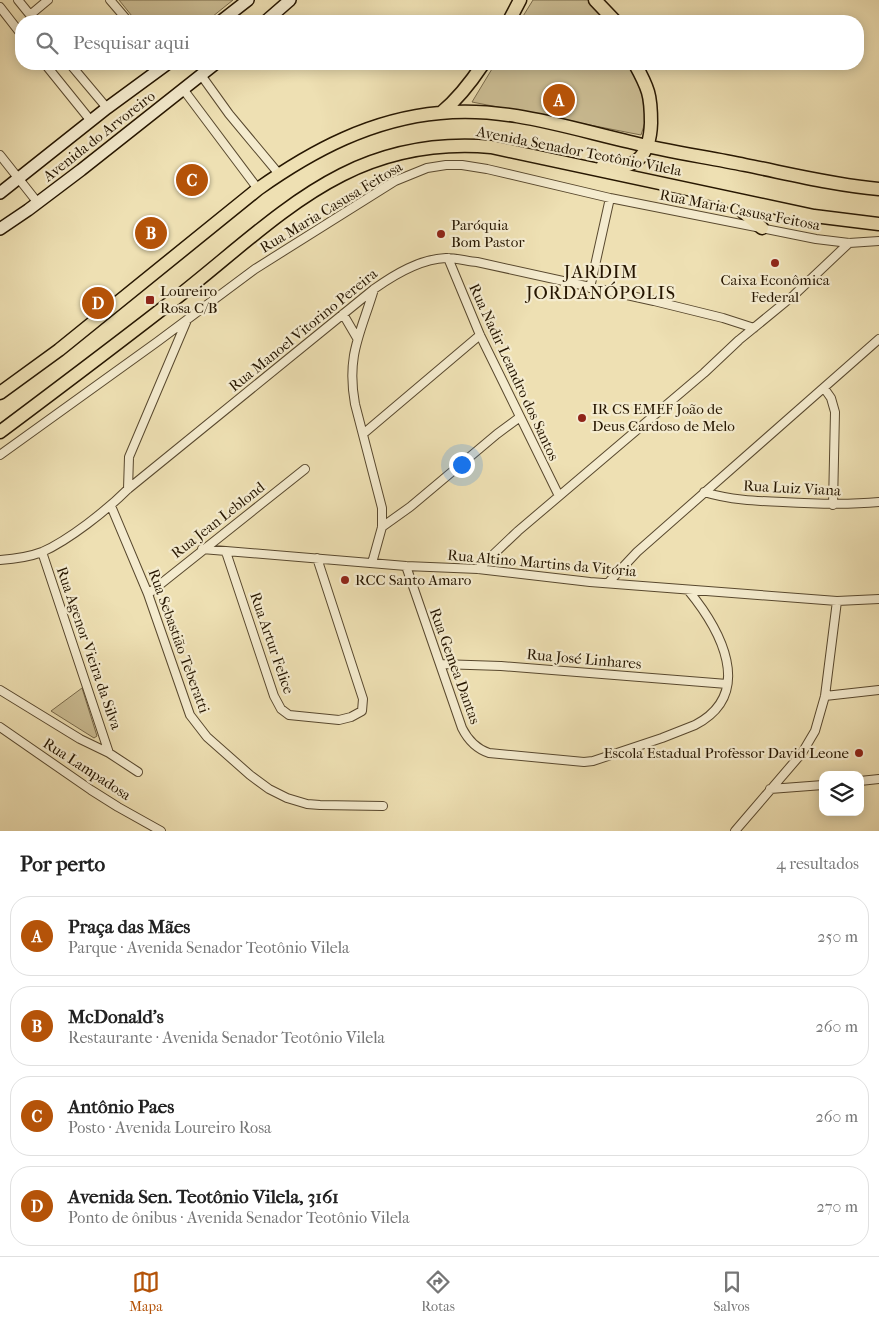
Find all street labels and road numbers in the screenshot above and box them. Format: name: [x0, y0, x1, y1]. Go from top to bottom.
street label: Avenida do Arvoreiro: [39, 86, 159, 186]
street label: Avenida Senador Teotônio Vilela: [474, 122, 684, 180]
street label: Rua Maria Casusa Feitosa: [257, 157, 406, 257]
street label: Rua Maria Casusa Feitosa: [658, 186, 823, 235]
street label: Rua Manoel Vitorino Pereira: [225, 264, 382, 395]
street label: Rua Nadir Leandro dos Santos: [465, 281, 563, 464]
street label: Rua Luiz Viana: [743, 476, 842, 500]
street label: Rua Jean Leblond: [168, 477, 269, 562]
street label: Rua Altino Martins da Vitória: [447, 546, 638, 580]
street label: Rua Agenor Vieira da Silva: [53, 564, 126, 733]
street label: Rua Sebastião Teberatti: [144, 566, 214, 716]
street label: Rua Artur Felice: [246, 590, 298, 697]
street label: Rua Gemea Dantas: [426, 606, 484, 727]
street label: Rua José Linhares: [526, 645, 643, 673]
street label: Rua Lampadosa: [40, 734, 135, 805]

